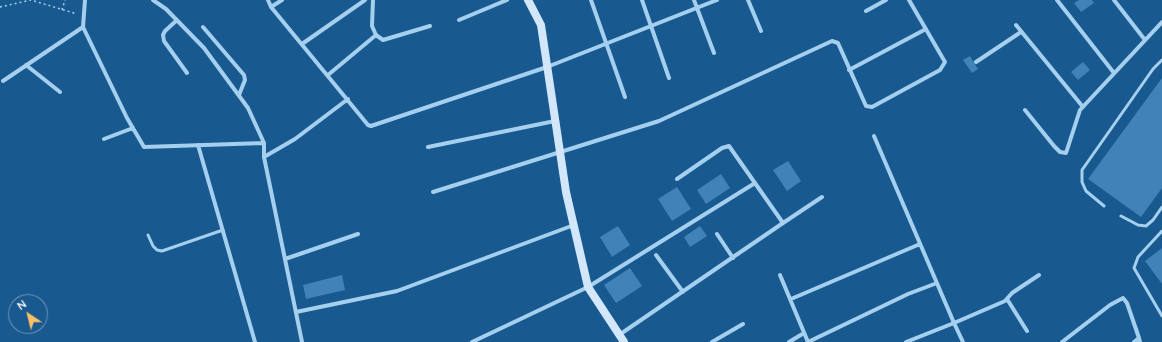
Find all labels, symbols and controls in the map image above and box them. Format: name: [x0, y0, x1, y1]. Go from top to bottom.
north arrow: [8, 294, 48, 334]
text: N: [14, 297, 29, 313]

